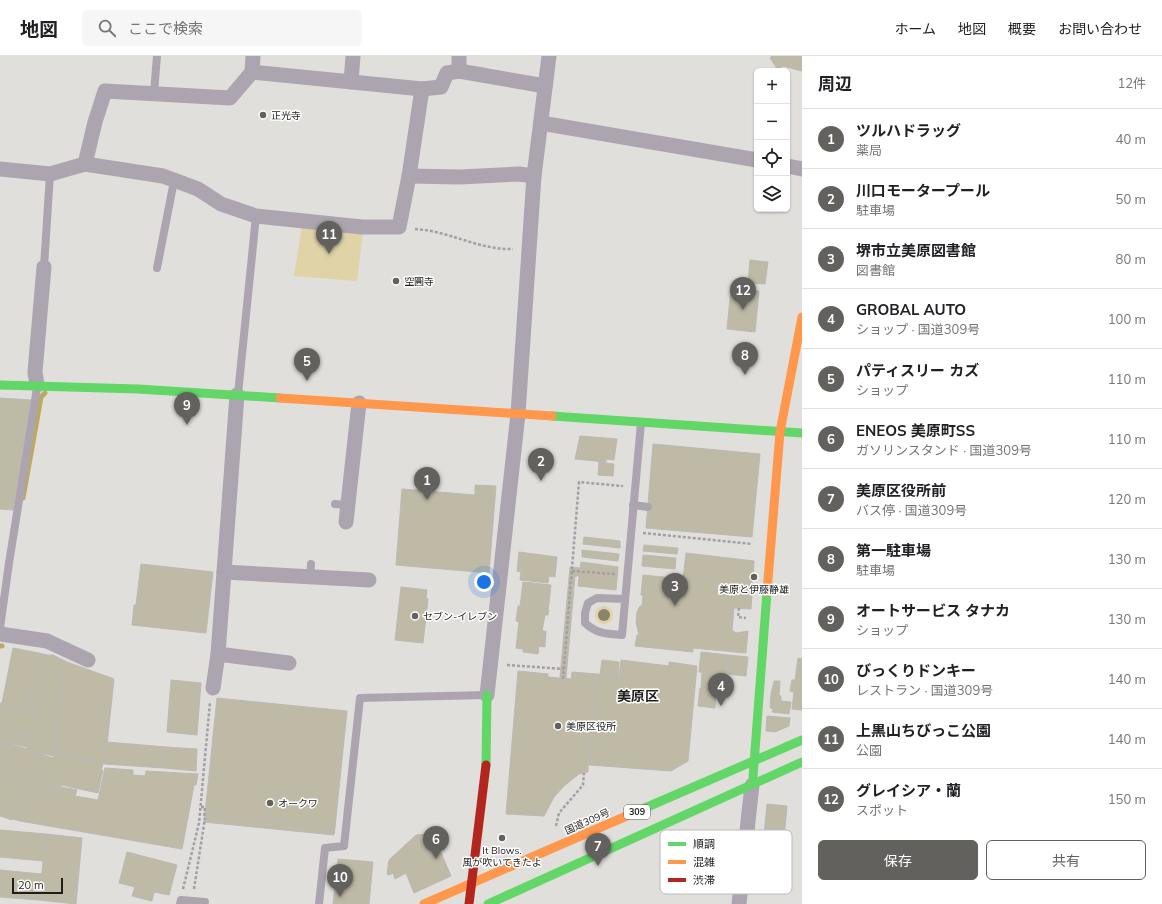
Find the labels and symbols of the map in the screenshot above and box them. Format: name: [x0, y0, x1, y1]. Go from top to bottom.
place label: 正光寺: [271, 109, 301, 122]
marker: 正光寺: [258, 110, 268, 120]
pin: 11: [316, 221, 342, 254]
place label: 空圓寺: [404, 275, 434, 288]
marker: 空圓寺: [391, 276, 401, 286]
pin: 12: [730, 277, 756, 310]
pin: 8: [732, 342, 758, 375]
pin: 5: [294, 348, 320, 381]
pin: 9: [174, 392, 200, 425]
pin: 2: [528, 448, 554, 481]
pin: 1: [414, 467, 440, 500]
your location: [474, 572, 494, 592]
marker: 美原と伊藤静雄: [749, 572, 759, 582]
pin: 3: [662, 573, 688, 606]
place label: 美原と伊藤静雄: [719, 583, 789, 596]
place label: セブン-イレブン: [423, 610, 497, 623]
marker: セブン-イレブン: [410, 611, 420, 621]
pin: 4: [708, 673, 734, 706]
district label: 美原区: [617, 687, 659, 705]
place label: 美原区役所: [566, 720, 616, 733]
marker: 美原区役所: [553, 721, 563, 731]
place label: オークワ: [278, 797, 318, 810]
marker: オークワ: [265, 798, 275, 808]
road number: 309: [624, 805, 650, 819]
street label: 国道309号: [563, 806, 612, 837]
pin: 6: [423, 826, 449, 859]
legend: [660, 830, 792, 894]
marker: It Blows. 風が吹いてきたよ: [497, 833, 507, 843]
pin: 7: [585, 833, 611, 866]
text: 順調: [693, 837, 715, 851]
place label: It Blows. 風が吹いてきたよ: [462, 844, 542, 869]
text: 混雑: [693, 855, 715, 869]
pin: 10: [327, 864, 353, 897]
text: 渋滞: [693, 873, 715, 887]
scale bar: [12, 876, 63, 895]

